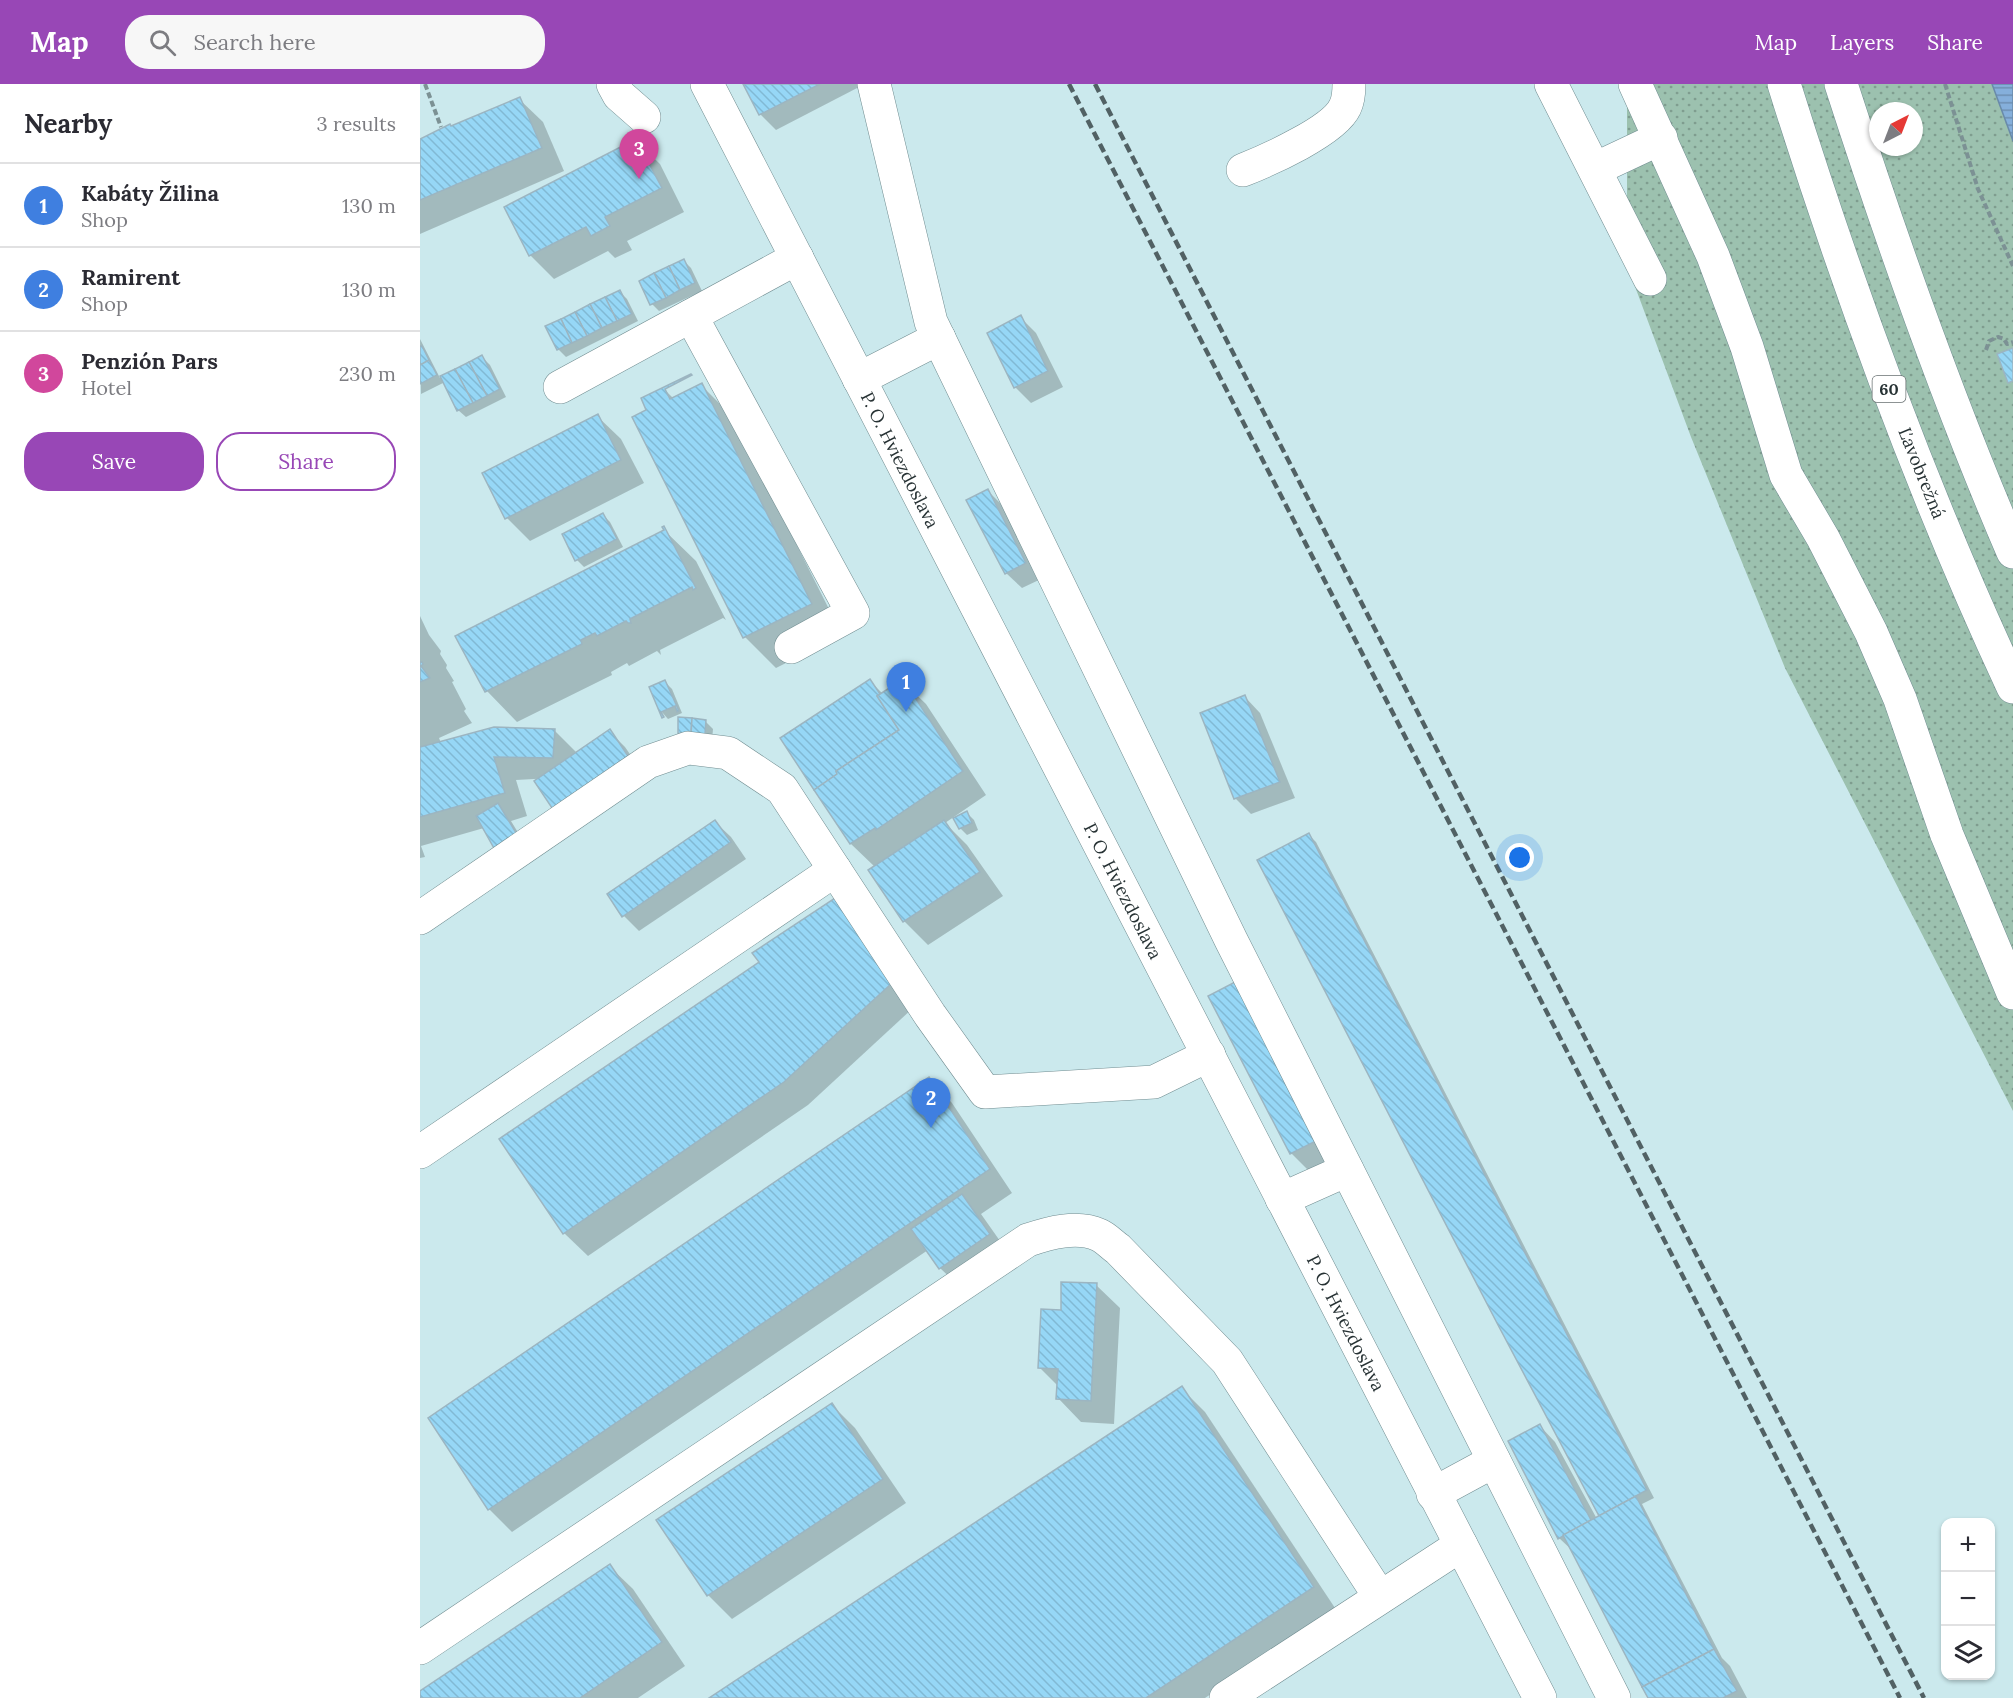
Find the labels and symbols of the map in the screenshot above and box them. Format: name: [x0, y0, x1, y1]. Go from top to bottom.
north arrow: [1869, 102, 1923, 156]
pin: 3: [620, 130, 658, 179]
road number: 60: [1872, 376, 1906, 402]
street label: P. O. Hviezdoslava: [856, 388, 944, 532]
street label: Ľavobrežná: [1893, 424, 1951, 522]
pin: 1: [886, 662, 926, 712]
street label: P. O. Hviezdoslava: [1079, 819, 1167, 963]
your location: [1505, 843, 1534, 872]
pin: 2: [912, 1078, 950, 1128]
street label: P. O. Hviezdoslava: [1302, 1251, 1390, 1395]

